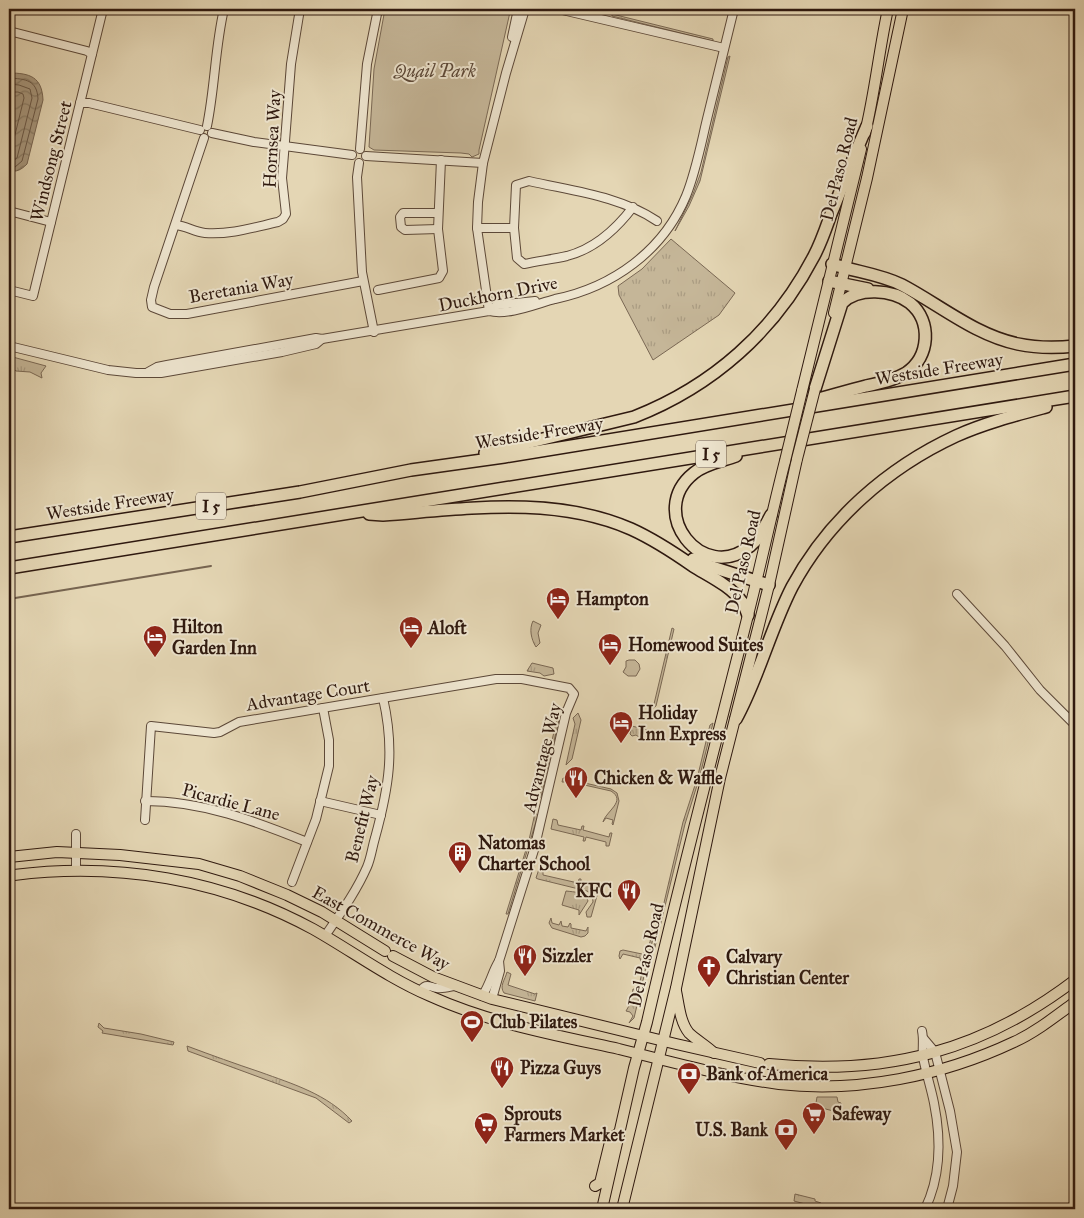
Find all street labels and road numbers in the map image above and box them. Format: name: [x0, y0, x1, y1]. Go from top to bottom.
street label: Hornsea Way: [258, 89, 286, 189]
street label: Windsong Street: [25, 98, 78, 224]
street label: Del Paso Road: [816, 115, 862, 223]
street label: Beretania Way: [187, 268, 296, 308]
street label: Duckhorn Drive: [437, 272, 559, 316]
street label: Westside Freeway: [873, 348, 1005, 390]
street label: Westside Freeway: [473, 412, 605, 454]
road number: I 5: [696, 440, 726, 468]
street label: Westside Freeway: [44, 483, 176, 525]
road number: I 5: [196, 492, 226, 520]
street label: Del Paso Road: [720, 508, 766, 616]
street label: Advantage Court: [244, 674, 372, 717]
street label: Advantage Way: [517, 700, 567, 817]
street label: Benefit Way: [341, 772, 384, 865]
street label: Picardie Lane: [180, 778, 282, 826]
street label: East Commerce Way: [308, 881, 454, 975]
street label: Del Paso Road: [623, 901, 669, 1009]

